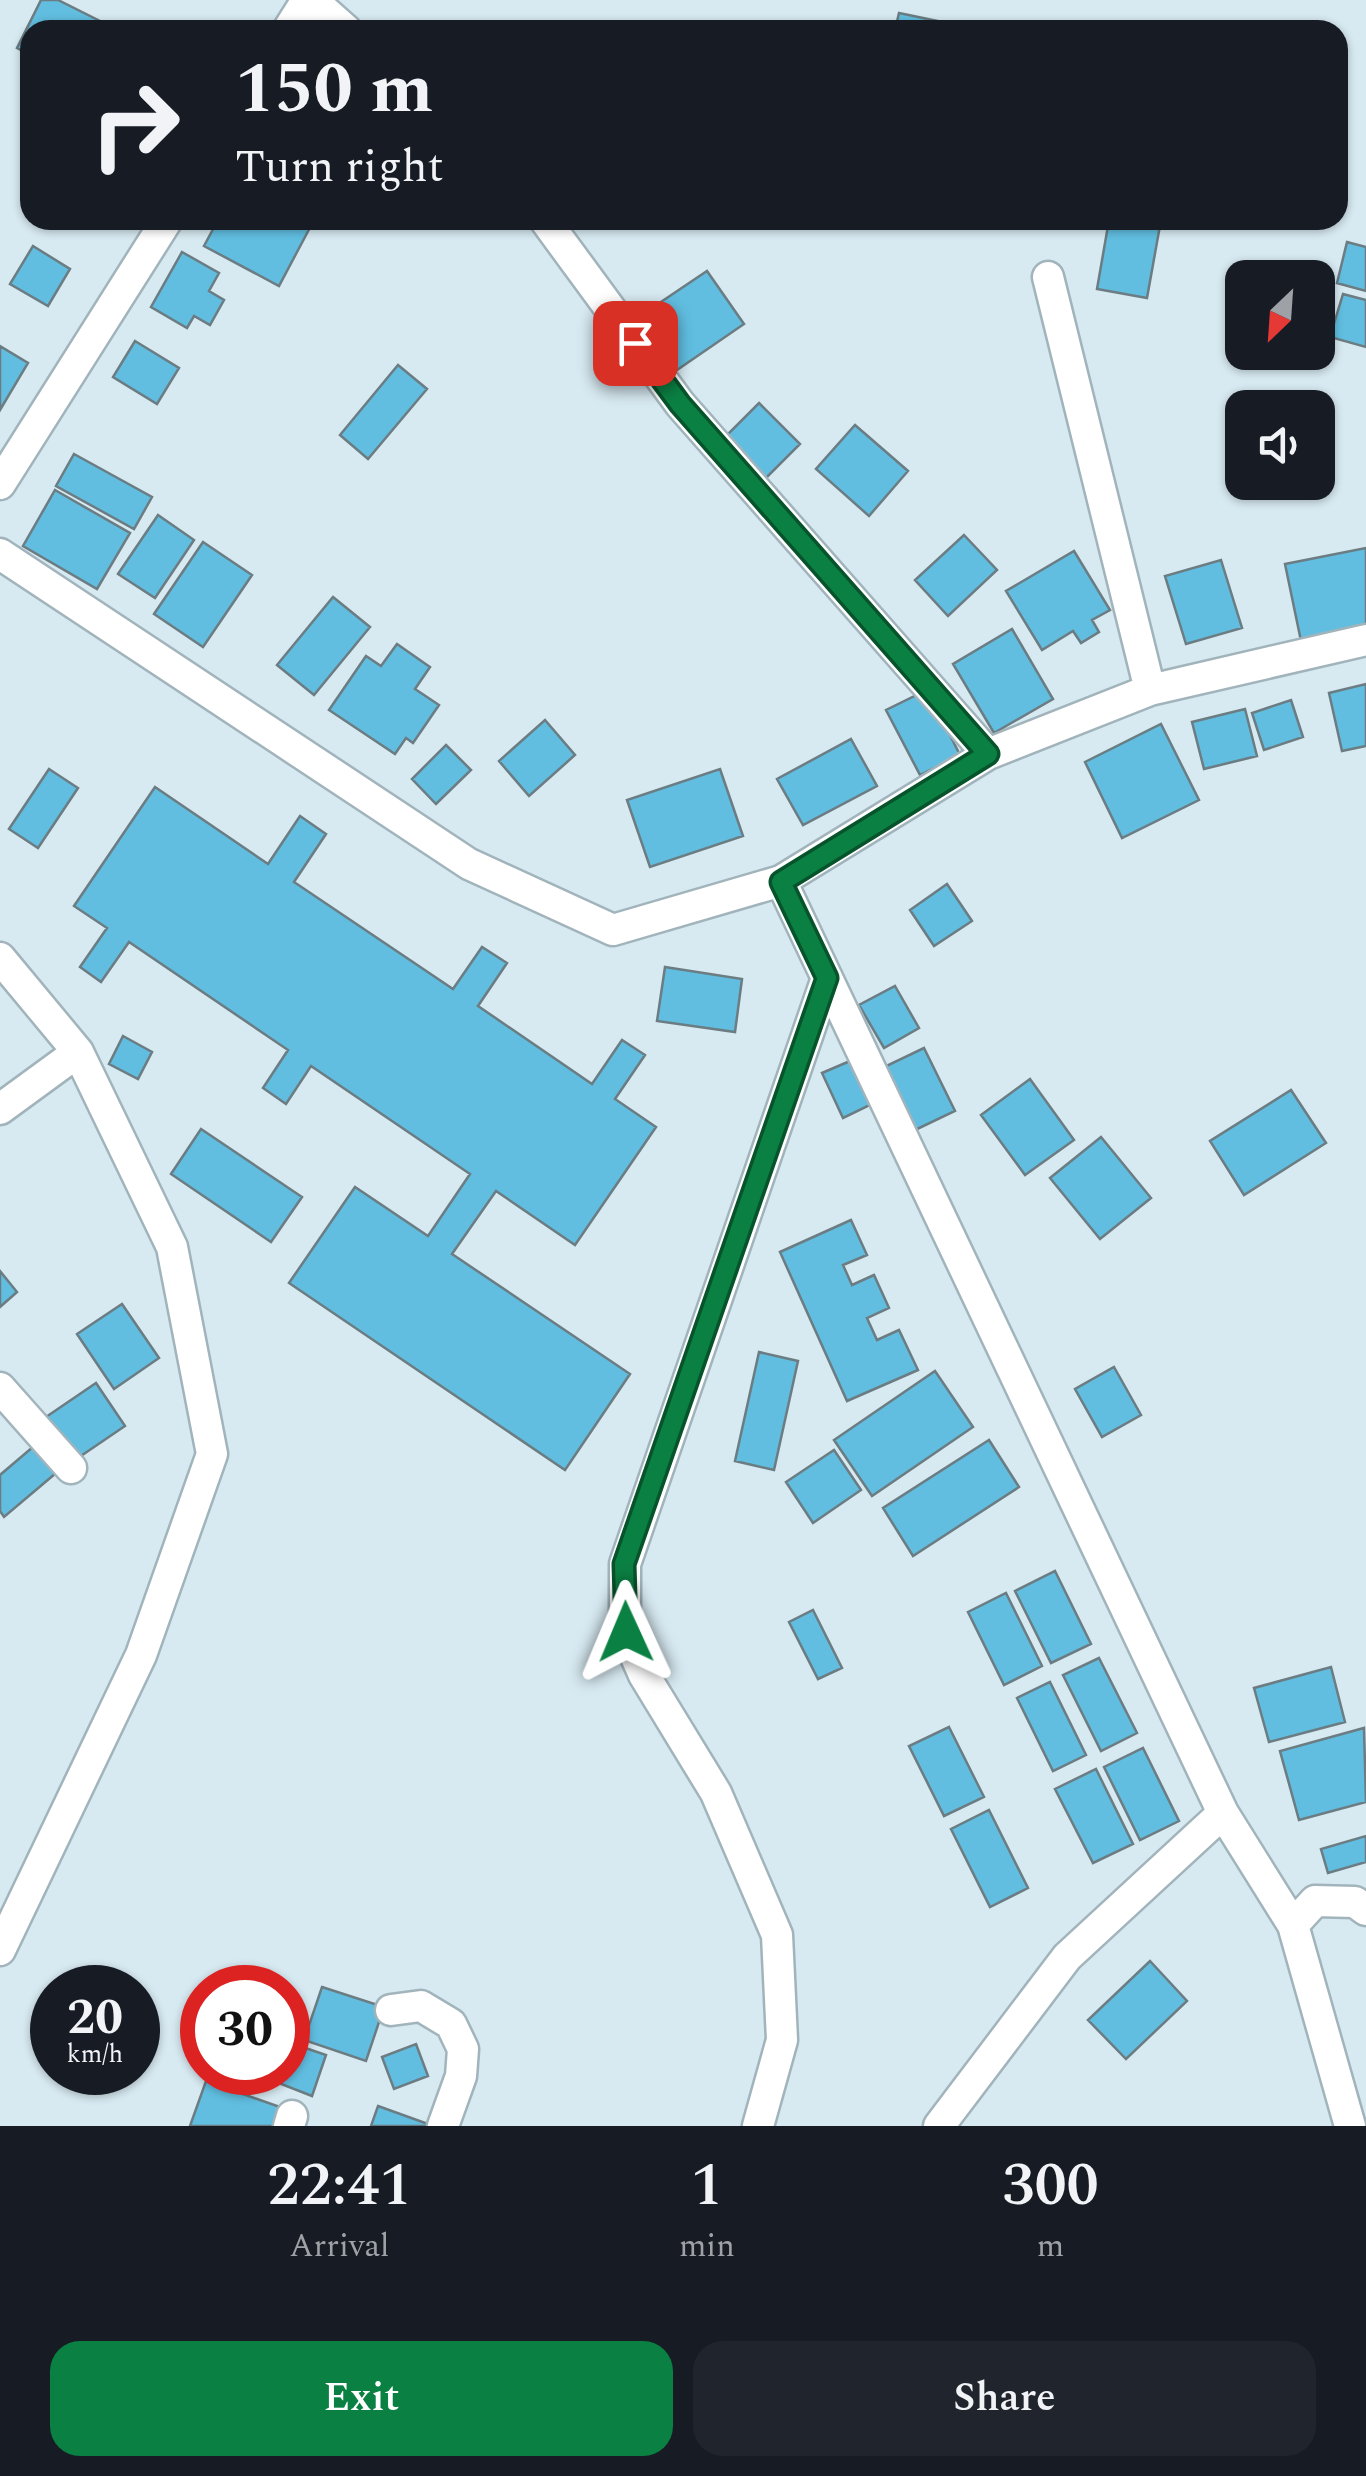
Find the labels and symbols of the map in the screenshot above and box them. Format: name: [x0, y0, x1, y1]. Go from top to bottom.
north arrow: [1225, 260, 1335, 370]
pin: [593, 301, 678, 386]
position arrow: [574, 1580, 678, 1684]
speed limit sign: 30: [180, 1965, 310, 2095]

